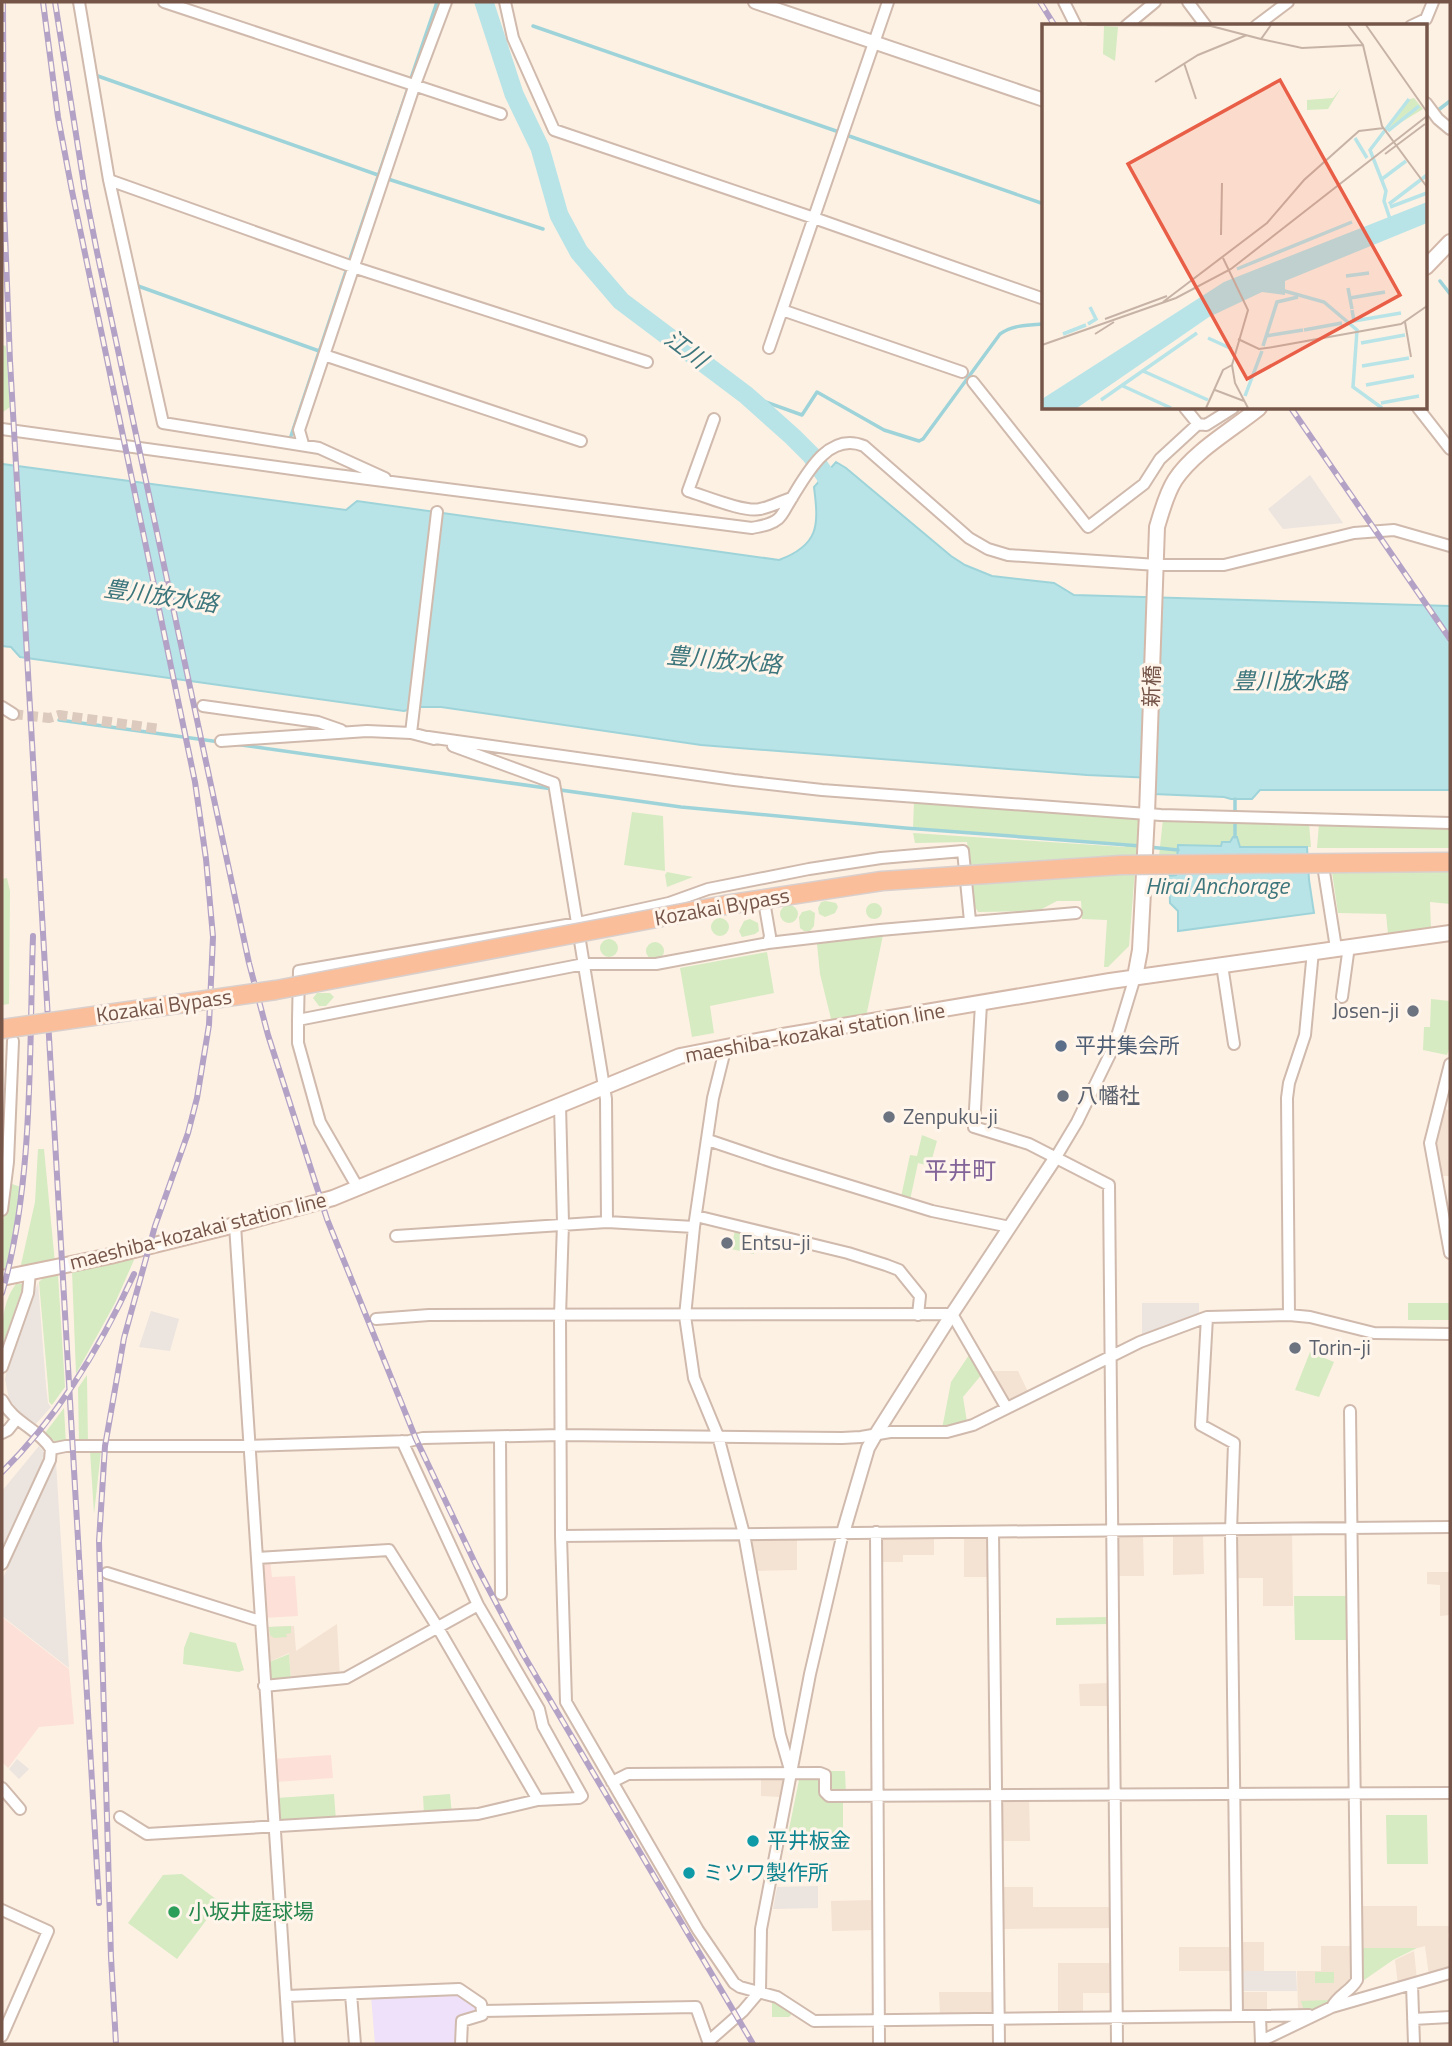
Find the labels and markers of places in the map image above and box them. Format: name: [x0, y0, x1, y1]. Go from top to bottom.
place label: Josen-ji: [1332, 994, 1399, 1026]
marker: Josen-ji: [1405, 1003, 1421, 1019]
place label: 平井集会所: [1075, 1029, 1180, 1061]
marker: 平井集会所: [1053, 1038, 1069, 1054]
place label: 八幡社: [1077, 1079, 1140, 1111]
marker: 八幡社: [1055, 1088, 1071, 1104]
place label: Zenpuku-ji: [903, 1100, 998, 1132]
marker: Zenpuku-ji: [881, 1109, 897, 1125]
place label: Entsu-ji: [741, 1226, 811, 1258]
marker: Entsu-ji: [719, 1235, 735, 1251]
place label: Torin-ji: [1309, 1331, 1371, 1363]
marker: Torin-ji: [1287, 1340, 1303, 1356]
place label: 平井板金: [767, 1824, 851, 1856]
marker: 平井板金: [745, 1833, 761, 1849]
place label: ミツワ製作所: [703, 1856, 829, 1888]
marker: ミツワ製作所: [681, 1865, 697, 1881]
place label: 小坂井庭球場: [188, 1895, 314, 1927]
marker: 小坂井庭球場: [166, 1904, 182, 1920]

